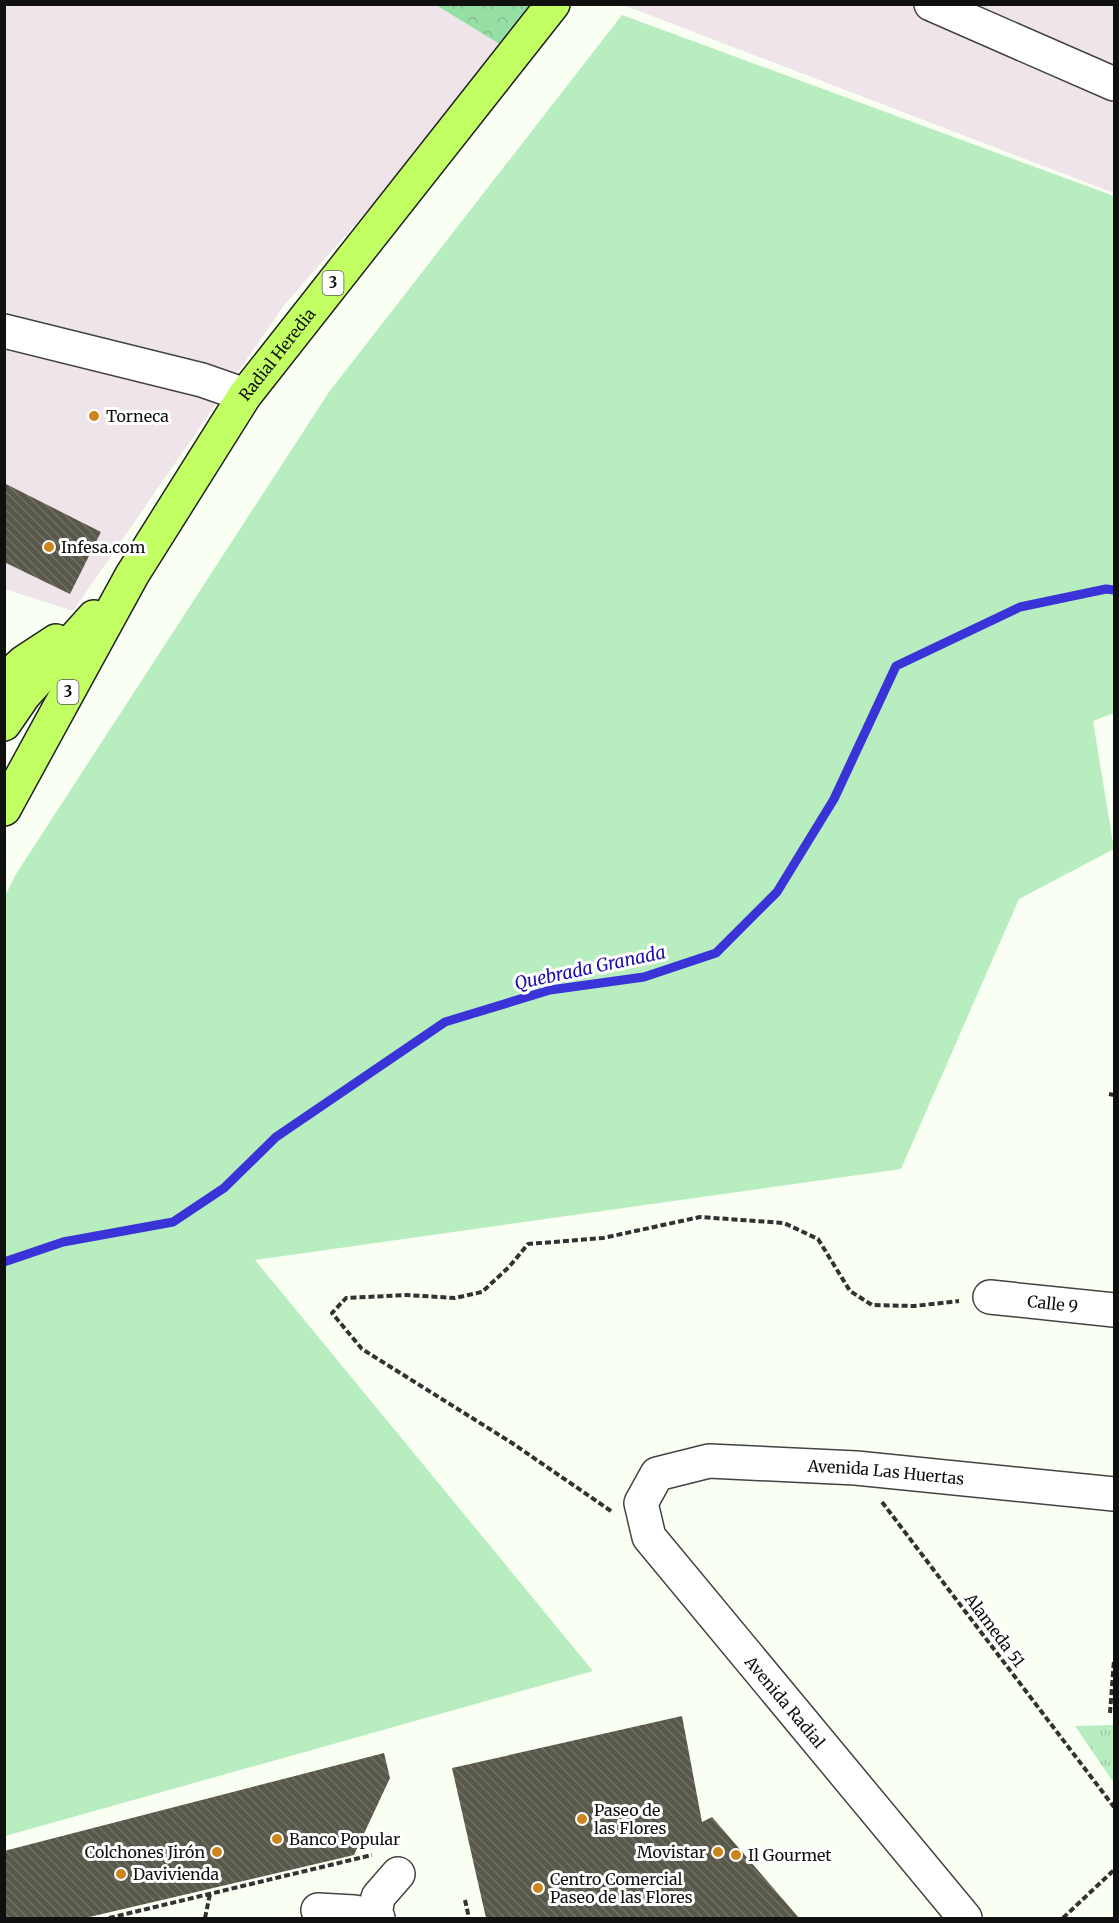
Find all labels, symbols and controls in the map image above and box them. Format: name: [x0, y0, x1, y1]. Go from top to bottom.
road number: 3: [322, 271, 344, 295]
street label: Radial Heredia: [235, 304, 320, 405]
place label: Torneca: [106, 406, 169, 426]
marker: Torneca: [87, 409, 101, 423]
place label: Infesa.com: [61, 537, 145, 557]
marker: Infesa.com: [42, 540, 56, 554]
road number: 3: [58, 680, 78, 704]
water label: Quebrada Granada: [512, 940, 668, 995]
street label: Calle 9: [1026, 1291, 1079, 1316]
street label: Avenida Las Huertas: [806, 1456, 965, 1489]
street label: Alameda 51: [960, 1588, 1029, 1671]
street label: Avenida Radial: [740, 1651, 829, 1752]
place label: Paseo de las Flores: [594, 1800, 666, 1838]
marker: Paseo de las Flores: [575, 1812, 589, 1826]
place label: Banco Popular: [289, 1829, 400, 1849]
marker: Banco Popular: [270, 1832, 284, 1846]
place label: Colchones Jirón: [85, 1842, 205, 1862]
place label: Movistar: [637, 1842, 706, 1862]
marker: Colchones Jirón: [210, 1845, 224, 1859]
marker: Movistar: [711, 1845, 725, 1859]
place label: Il Gourmet: [748, 1845, 832, 1865]
marker: Il Gourmet: [729, 1848, 743, 1862]
place label: Davivienda: [133, 1864, 219, 1884]
marker: Davivienda: [114, 1867, 128, 1881]
place label: Centro Comercial Paseo de las Flores: [550, 1869, 693, 1907]
marker: Centro Comercial Paseo de las Flores: [531, 1881, 545, 1895]

